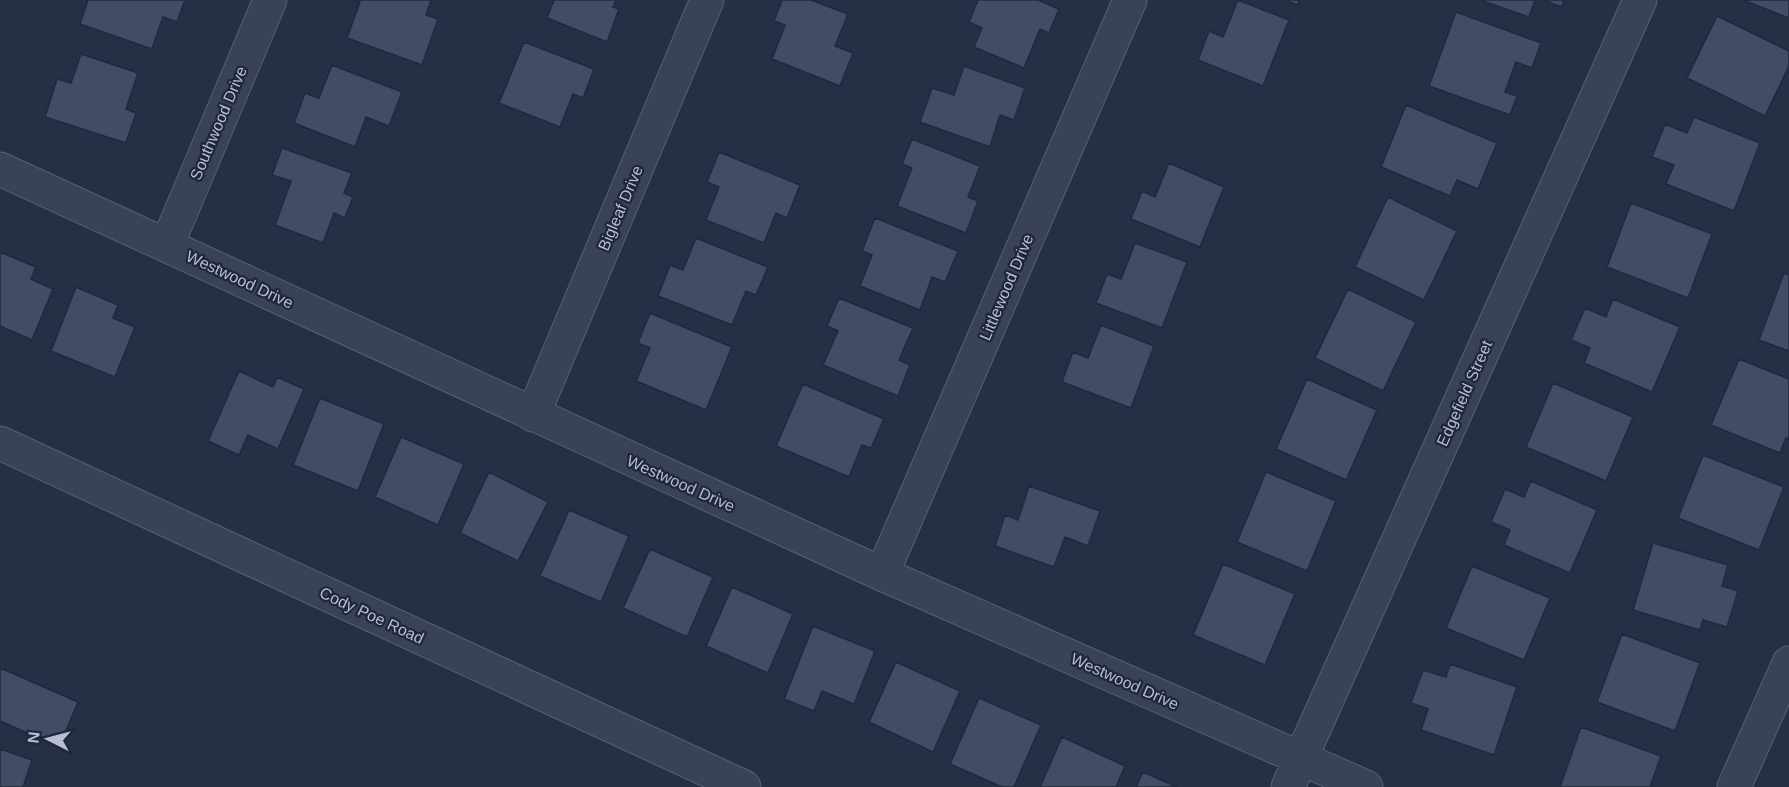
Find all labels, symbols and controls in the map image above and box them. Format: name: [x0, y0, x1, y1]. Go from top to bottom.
street label: Southwood Drive: [187, 64, 250, 183]
street label: Bigleaf Drive: [595, 163, 646, 253]
street label: Littlewood Drive: [976, 231, 1037, 343]
street label: Westwood Drive: [184, 247, 296, 312]
street label: Edgefield Street: [1434, 337, 1496, 449]
street label: Westwood Drive: [624, 452, 737, 515]
street label: Cody Poe Road: [317, 584, 427, 647]
street label: Westwood Drive: [1068, 650, 1181, 713]
north arrow: [18, 709, 78, 769]
text: N: [25, 731, 43, 744]

